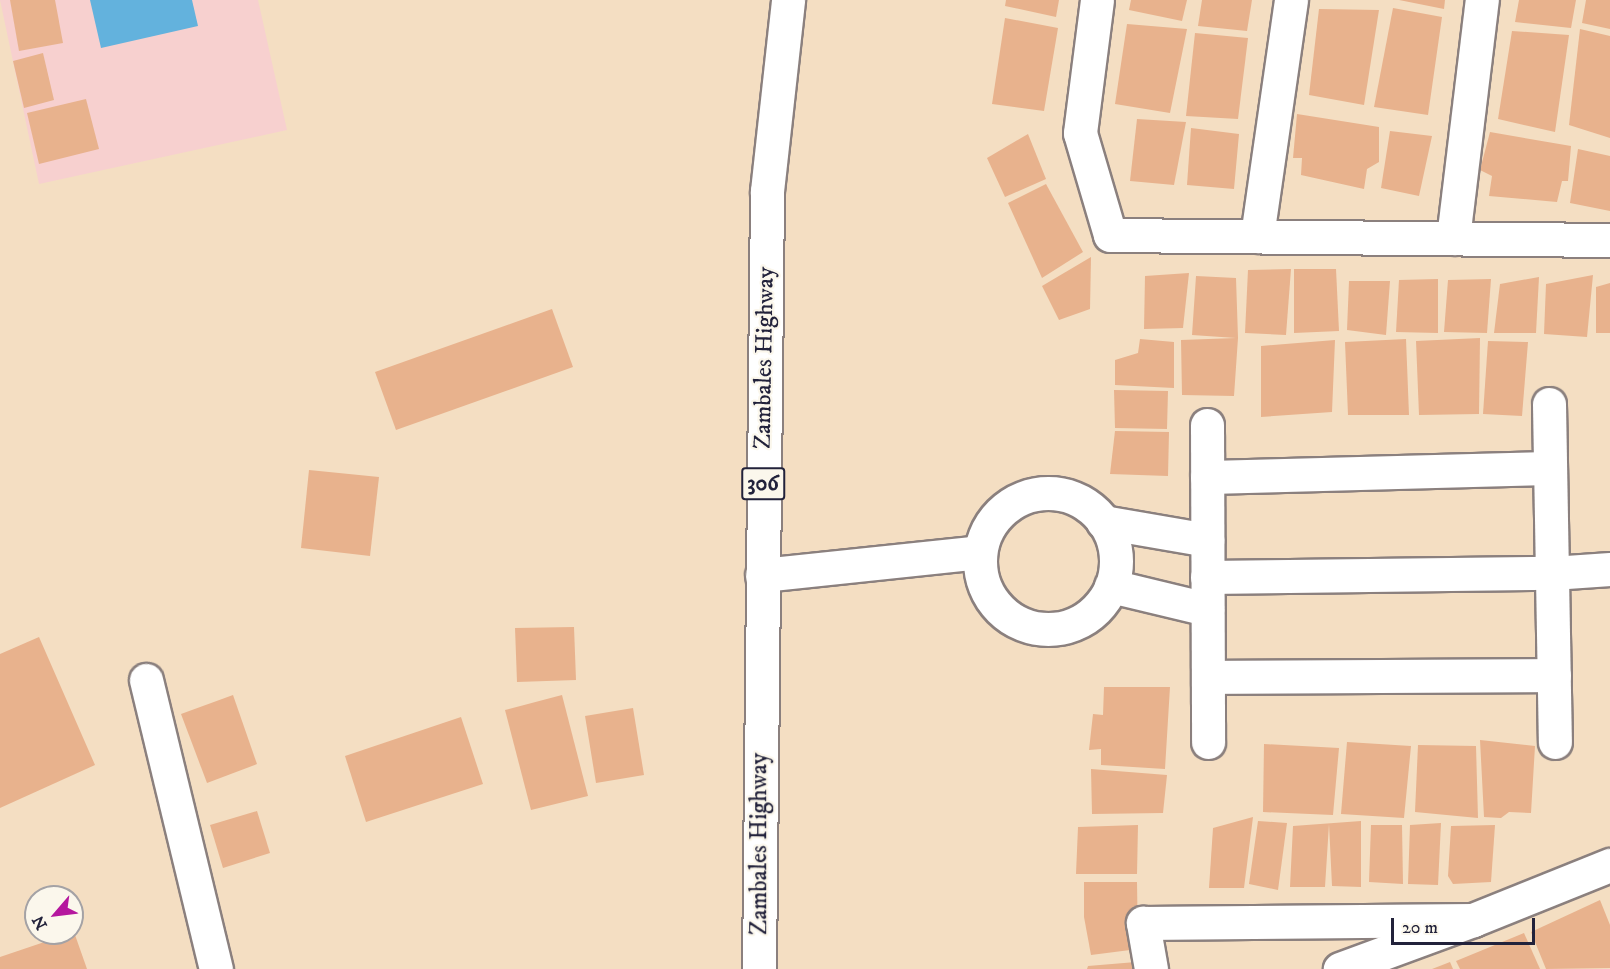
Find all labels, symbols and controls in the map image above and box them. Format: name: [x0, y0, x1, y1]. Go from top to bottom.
street label: Zambales Highway: [749, 267, 781, 449]
road number: 306: [740, 465, 786, 503]
street label: Zambales Highway: [746, 753, 774, 935]
north arrow: [24, 885, 84, 945]
scale bar: [1394, 906, 1538, 944]
text: N: [28, 912, 52, 933]
text: 20 m: [1402, 917, 1438, 939]

